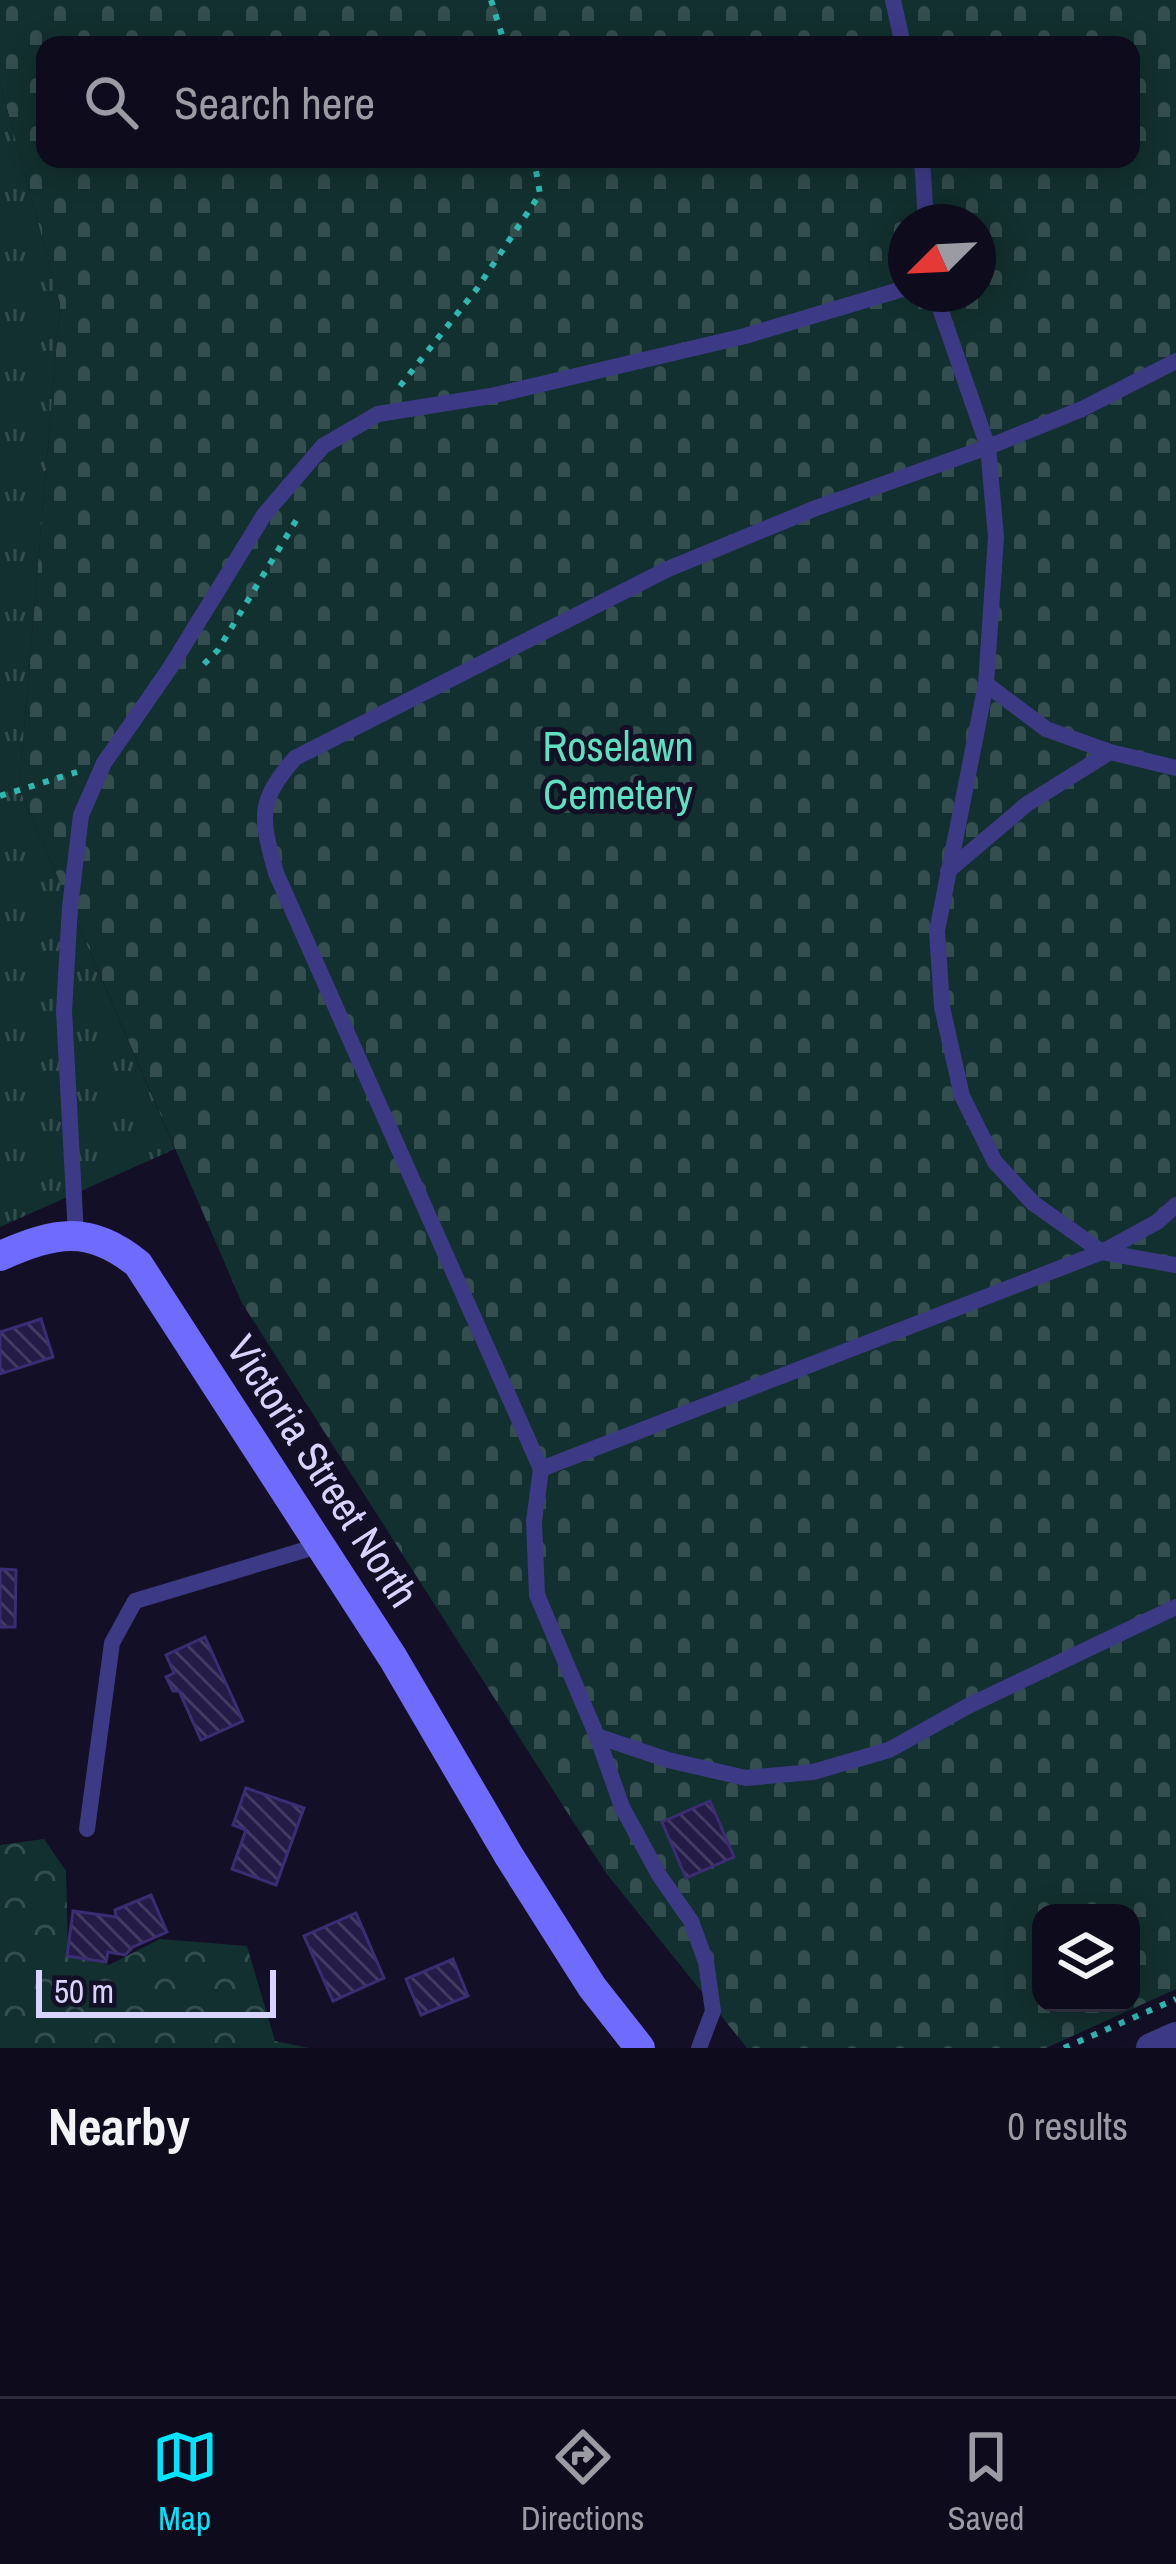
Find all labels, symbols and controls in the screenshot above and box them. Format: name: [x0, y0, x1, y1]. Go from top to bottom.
search box: [36, 36, 1140, 168]
icon: search: [78, 69, 144, 135]
text: Search here: [174, 72, 375, 133]
north arrow: [888, 204, 996, 312]
park label: Roselawn Cemetery: [542, 718, 694, 822]
street label: Victoria Street North: [214, 1324, 432, 1618]
map controls: [1032, 1904, 1140, 2012]
button: layers: [1032, 1904, 1140, 2012]
scale bar: [36, 1964, 276, 2017]
text: 50 m: [54, 1969, 114, 2013]
text: Nearby: [48, 2092, 190, 2161]
text: 0 results: [1007, 2100, 1128, 2152]
tab: Map: [152, 2424, 218, 2540]
tab: Directions: [521, 2424, 644, 2540]
tab: Saved: [948, 2424, 1024, 2540]

